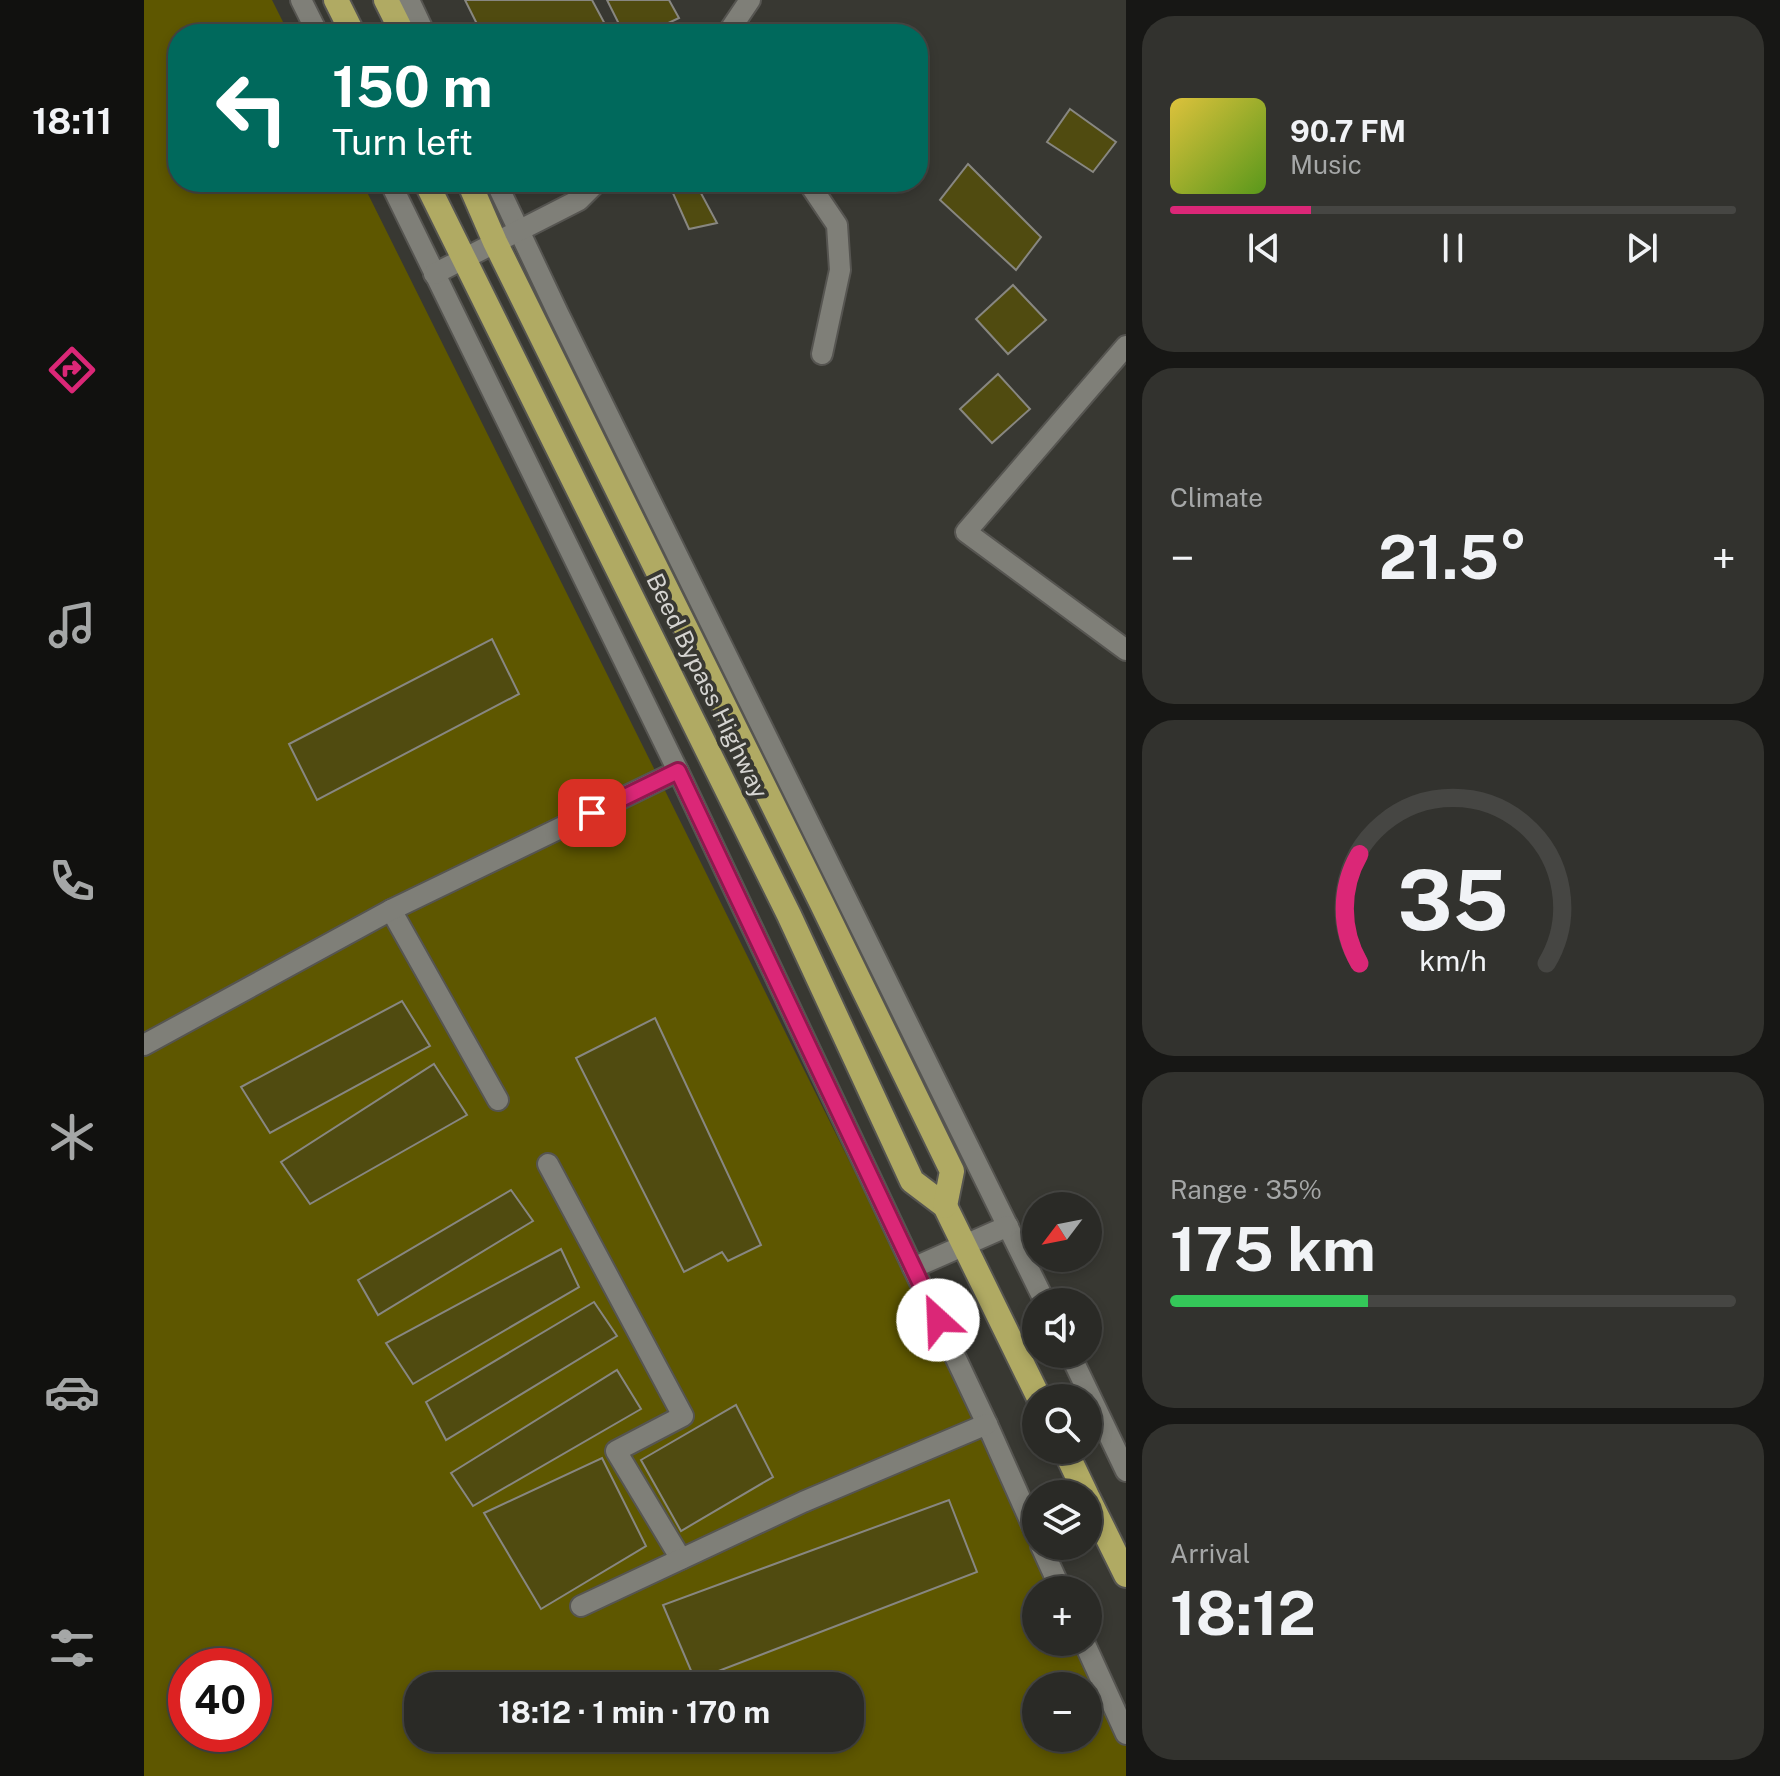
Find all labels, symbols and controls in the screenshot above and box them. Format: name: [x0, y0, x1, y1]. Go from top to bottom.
text: 150 m: [332, 54, 493, 120]
icon: left: [200, 56, 304, 160]
text: 18:11: [32, 100, 112, 142]
text: 90.7 FM: [1290, 113, 1406, 149]
text: Turn left: [332, 121, 473, 163]
text: Music: [1290, 149, 1362, 180]
icon: previous: [1242, 226, 1286, 270]
icon: pause: [1431, 226, 1475, 270]
icon: next: [1620, 226, 1664, 270]
icon: directions: [44, 342, 100, 398]
text: Climate: [1170, 482, 1263, 513]
text: 21.5°: [1379, 522, 1527, 593]
text: −: [1170, 532, 1194, 584]
text: +: [1712, 532, 1736, 584]
street label: Beed Bypass Highway: [641, 569, 775, 803]
icon: music: [44, 597, 100, 653]
pin: [558, 779, 626, 847]
icon: arrive: [570, 791, 614, 835]
text: 35: [1397, 851, 1509, 949]
icon: phone: [44, 853, 100, 909]
text: km/h: [1419, 944, 1487, 977]
icon: climate: [44, 1109, 100, 1165]
text: Range · 35%: [1170, 1174, 1322, 1205]
north arrow: [1022, 1192, 1102, 1272]
map controls: [1022, 1192, 1102, 1752]
text: 175 km: [1170, 1214, 1376, 1285]
position arrow: [896, 1278, 980, 1362]
button: sound: [1022, 1288, 1102, 1368]
icon: car: [44, 1364, 100, 1420]
button: search: [1022, 1384, 1102, 1464]
button: layers: [1022, 1480, 1102, 1560]
text: Arrival: [1170, 1538, 1250, 1569]
button: +: [1022, 1576, 1102, 1656]
text: 18:12: [1170, 1578, 1316, 1649]
icon: filters: [44, 1620, 100, 1676]
speed limit sign: 40: [168, 1648, 272, 1752]
button: −: [1022, 1672, 1102, 1752]
text: 18:12 · 1 min · 170 m: [498, 1694, 770, 1730]

